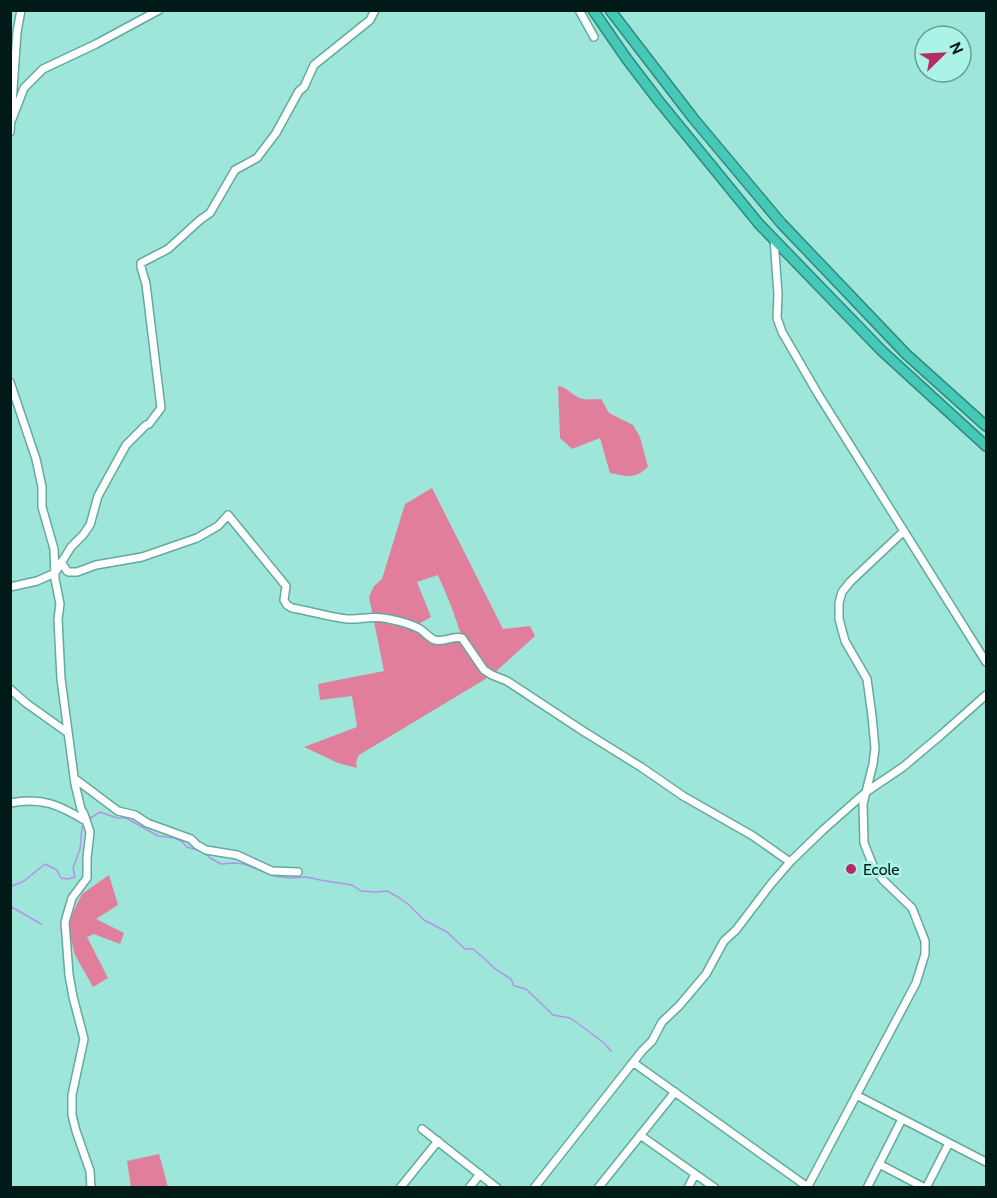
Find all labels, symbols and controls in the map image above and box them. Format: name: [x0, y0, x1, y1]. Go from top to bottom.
north arrow: [913, 24, 973, 84]
text: N: [945, 39, 967, 57]
place label: Ecole: [863, 860, 899, 879]
marker: Ecole: [844, 862, 858, 876]

